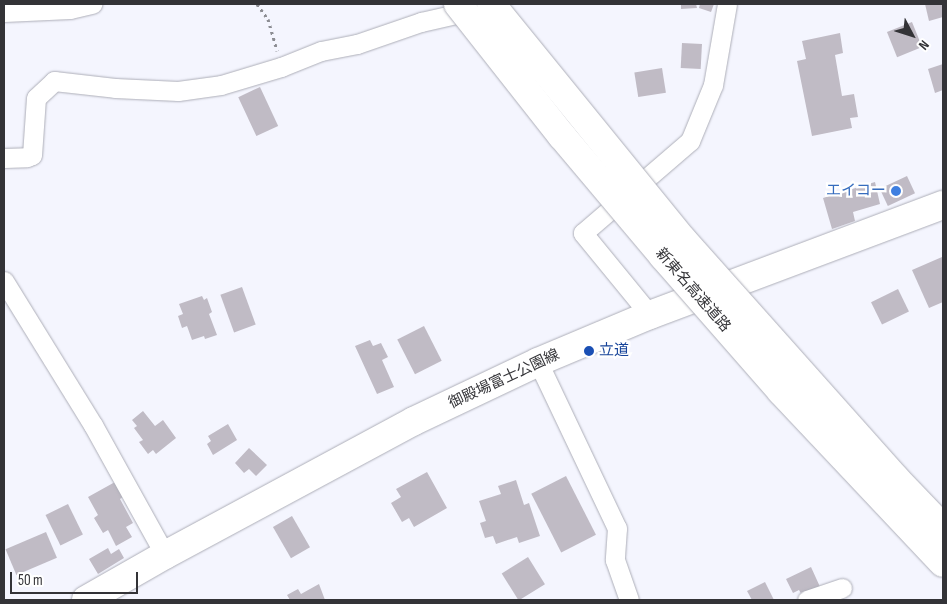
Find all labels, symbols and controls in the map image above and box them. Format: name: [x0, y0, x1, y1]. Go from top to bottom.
north arrow: [887, 10, 937, 60]
text: N: [915, 37, 933, 53]
place label: エイコー: [826, 182, 886, 200]
marker: エイコー: [890, 185, 902, 197]
street label: 新東名高速道路: [652, 244, 734, 336]
place label: 立道: [599, 342, 629, 360]
street label: 御殿場富士公園線: [446, 345, 562, 413]
marker: 立道: [583, 345, 595, 357]
scale bar: [12, 562, 140, 594]
text: 50 m: [18, 571, 43, 590]

